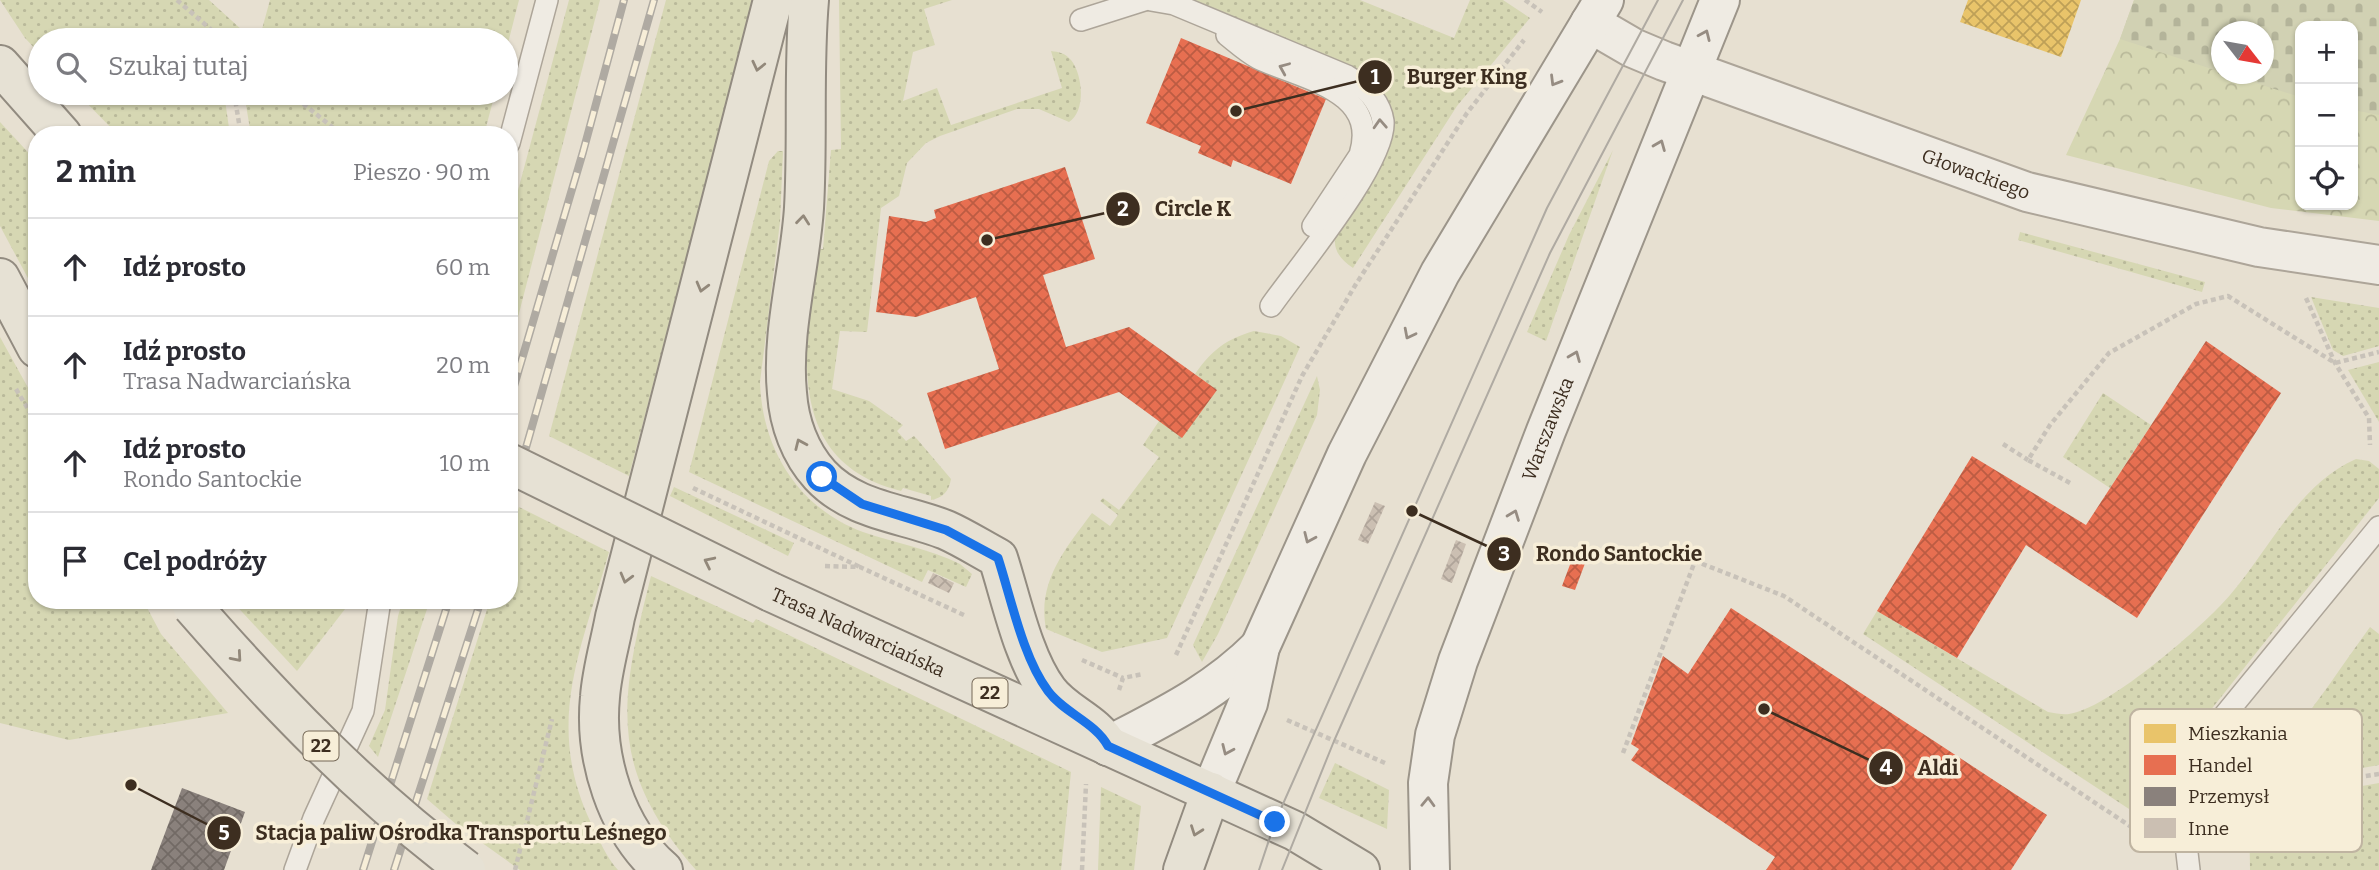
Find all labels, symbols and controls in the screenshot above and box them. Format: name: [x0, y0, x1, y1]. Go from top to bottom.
north arrow: [2211, 21, 2274, 84]
map controls: [2295, 21, 2358, 210]
button: +: [2295, 21, 2358, 84]
search box: [28, 28, 518, 105]
one-way arrow: [1697, 30, 1711, 42]
icon: search: [52, 48, 90, 86]
text: Szukaj tutaj: [108, 51, 249, 82]
callout: Burger King: [1358, 56, 1541, 98]
one-way arrow: [752, 60, 766, 72]
one-way arrow: [1279, 63, 1291, 77]
text: 1: [1370, 64, 1380, 90]
text: Burger King: [1407, 64, 1527, 90]
one-way arrow: [1550, 74, 1563, 87]
button: −: [2295, 84, 2358, 147]
one-way arrow: [1373, 118, 1388, 129]
one-way arrow: [1651, 140, 1665, 152]
street label: Głowackiego: [1918, 144, 2033, 204]
button: locate: [2295, 147, 2358, 210]
text: 2 min: [56, 154, 136, 190]
text: Pieszo · 90 m: [353, 158, 490, 186]
callout: Circle K: [1105, 188, 1245, 230]
text: 2: [1117, 196, 1129, 222]
text: Circle K: [1155, 196, 1231, 222]
one-way arrow: [795, 214, 810, 225]
icon: ahead: [56, 248, 94, 286]
text: Idź prosto: [123, 252, 246, 283]
text: 60 m: [435, 253, 490, 281]
one-way arrow: [696, 281, 710, 293]
one-way arrow: [1403, 327, 1417, 339]
text: Idź prosto: [123, 336, 246, 367]
icon: ahead: [56, 346, 94, 384]
text: 20 m: [436, 351, 490, 379]
one-way arrow: [1567, 351, 1581, 363]
text: Trasa Nadwarciańska: [123, 367, 351, 395]
street label: Warszawska: [1517, 373, 1579, 484]
text: Idź prosto: [123, 434, 246, 465]
one-way arrow: [794, 439, 808, 451]
icon: ahead: [56, 444, 94, 482]
text: 10 m: [439, 449, 490, 477]
route start: [806, 461, 837, 492]
text: Rondo Santockie: [123, 465, 302, 493]
one-way arrow: [1506, 510, 1520, 522]
one-way arrow: [1303, 531, 1317, 543]
callout: Rondo Santockie: [1486, 533, 1716, 575]
text: 3: [1498, 541, 1510, 567]
text: Rondo Santockie: [1536, 541, 1702, 567]
icon: arrive: [56, 542, 94, 580]
text: Cel podróży: [123, 546, 266, 577]
one-way arrow: [704, 556, 716, 570]
one-way arrow: [620, 572, 634, 584]
street label: Trasa Nadwarciańska: [768, 583, 949, 682]
one-way arrow: [229, 649, 241, 662]
road number: 22: [972, 678, 1007, 708]
legend: [2130, 709, 2362, 852]
text: Mieszkania: [2188, 722, 2288, 745]
road number: 22: [304, 732, 338, 760]
one-way arrow: [1221, 742, 1235, 755]
callout: Aldi: [1868, 747, 1972, 789]
text: Handel: [2188, 754, 2252, 777]
text: 4: [1880, 755, 1893, 781]
text: Aldi: [1918, 755, 1959, 781]
text: Przemysł: [2188, 785, 2270, 808]
one-way arrow: [1420, 796, 1435, 807]
route end: [1259, 806, 1290, 837]
callout: Stacja paliw Ośrodka Transportu Leśnego: [206, 812, 680, 854]
text: Inne: [2188, 817, 2229, 840]
text: 5: [218, 820, 230, 846]
text: Stacja paliw Ośrodka Transportu Leśnego: [255, 820, 667, 846]
one-way arrow: [1190, 824, 1204, 836]

